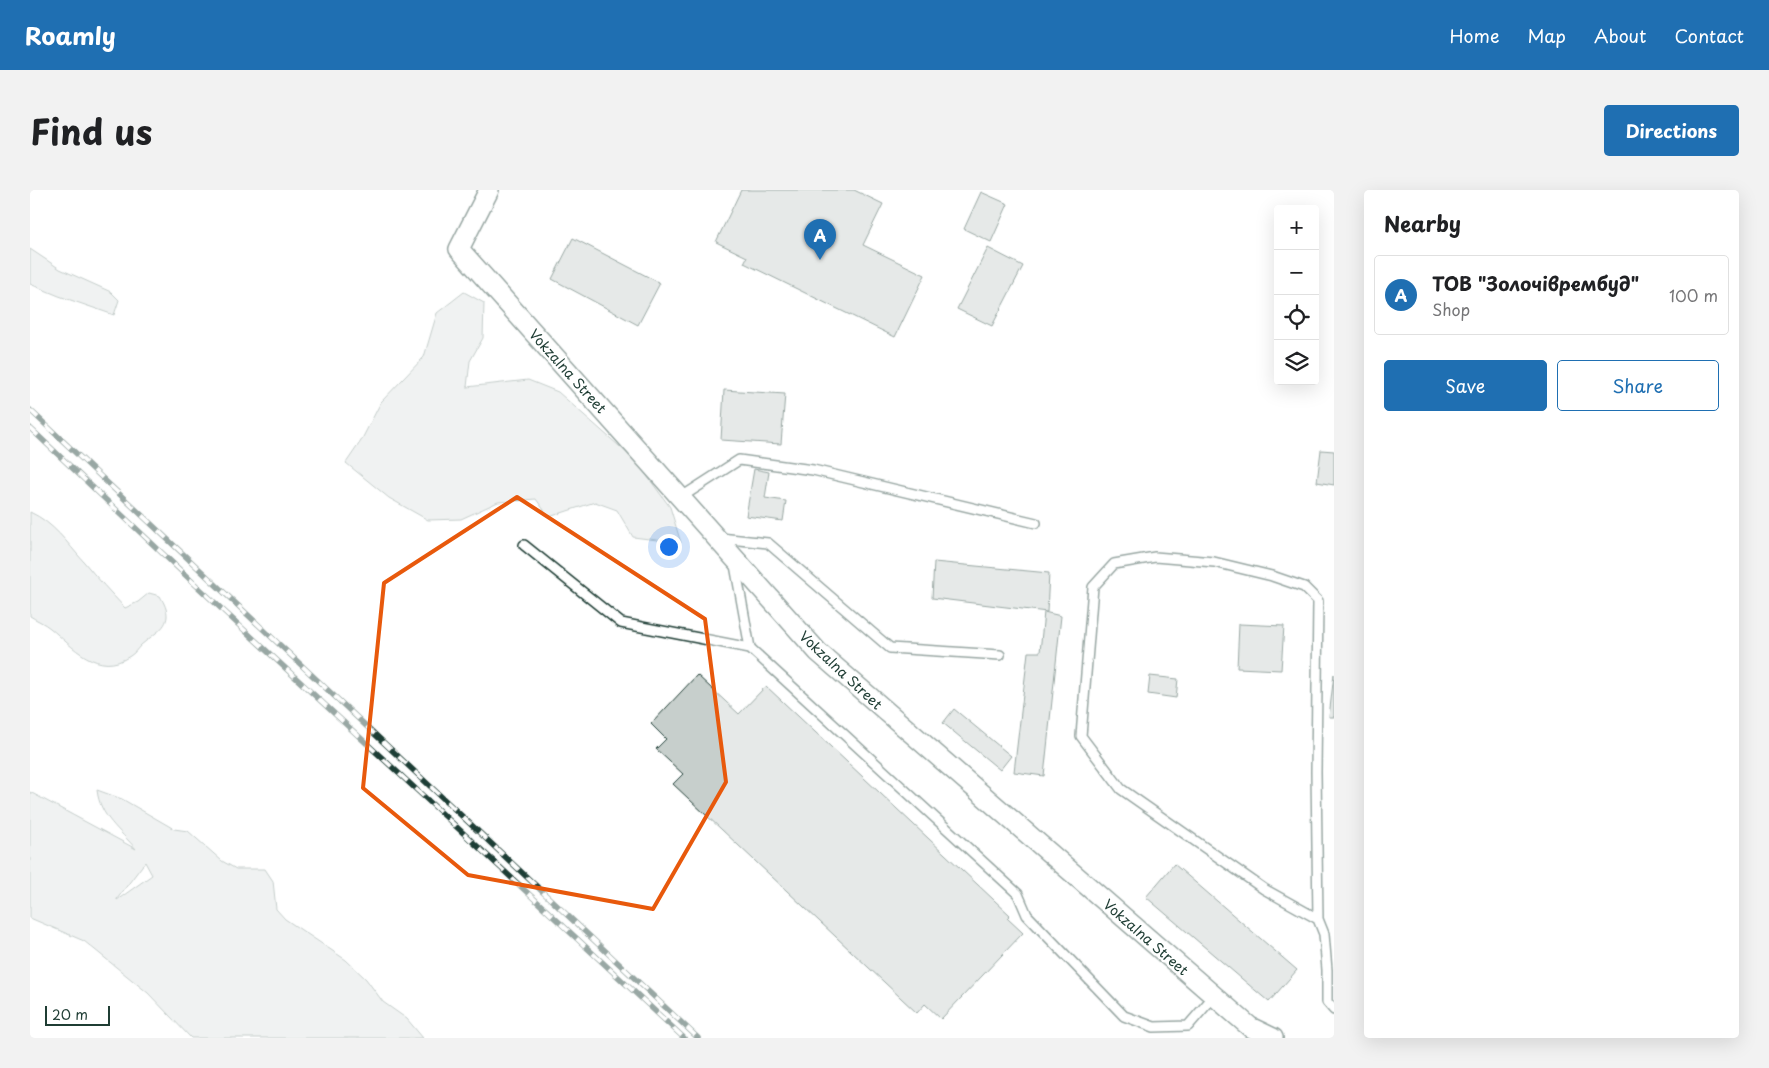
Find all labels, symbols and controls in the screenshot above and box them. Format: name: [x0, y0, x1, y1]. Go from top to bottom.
text: Roamly: [25, 17, 116, 53]
text: Home: [1449, 22, 1499, 49]
text: Map: [1527, 22, 1566, 49]
text: About: [1594, 22, 1646, 49]
text: Contact: [1674, 22, 1744, 49]
text: Find us: [30, 104, 152, 157]
button: Directions: [1604, 105, 1739, 156]
map controls: [1274, 205, 1319, 385]
button: +: [1274, 205, 1319, 250]
text: Nearby: [1384, 207, 1461, 239]
pin: A: [804, 219, 836, 260]
button: −: [1274, 250, 1319, 295]
text: ТОВ "Золочіврембуд": [1432, 269, 1639, 297]
text: A: [1395, 283, 1407, 307]
text: 100 m: [1669, 283, 1718, 307]
button: locate: [1274, 295, 1319, 340]
text: Shop: [1432, 297, 1470, 321]
street label: Vokzalna Street: [524, 324, 612, 418]
button: layers: [1274, 340, 1319, 385]
button: Save: [1384, 360, 1547, 411]
button: Share: [1557, 360, 1719, 411]
your location: [656, 534, 682, 560]
street label: Vokzalna Street: [795, 626, 888, 714]
street label: Vokzalna Street: [1099, 894, 1194, 980]
scale bar: [45, 1003, 110, 1026]
text: 20 m: [52, 1004, 88, 1025]

